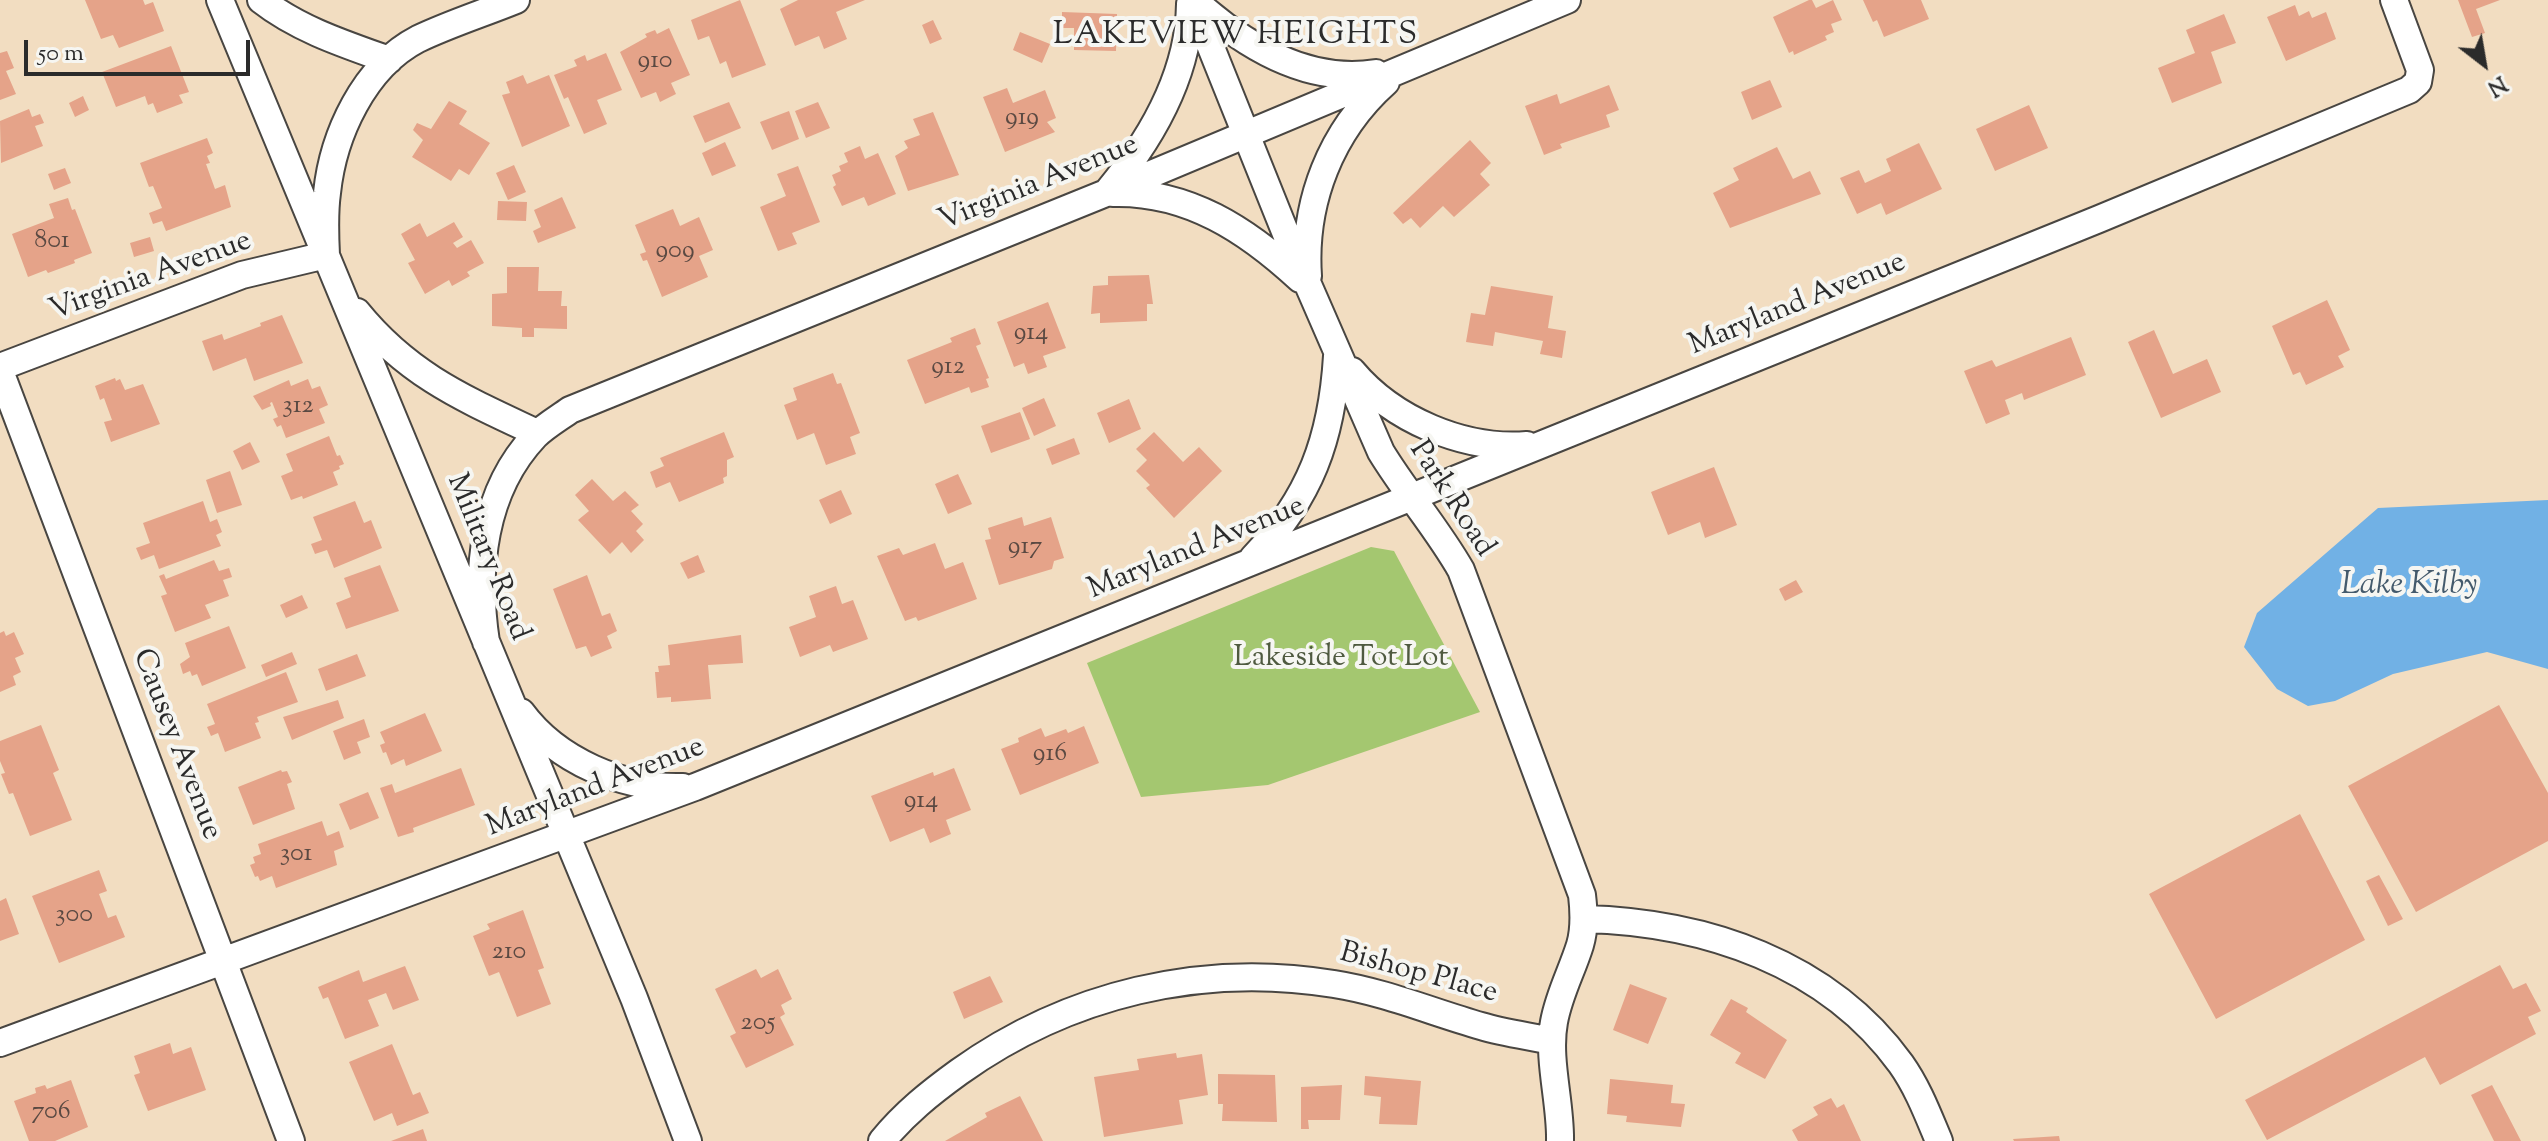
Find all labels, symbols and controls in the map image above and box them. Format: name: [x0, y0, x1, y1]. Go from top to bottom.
district label: LAKEVIEW HEIGHTS: [1053, 19, 1419, 57]
scale bar: [28, 24, 254, 74]
north arrow: [2444, 24, 2524, 104]
text: 50 m: [38, 37, 84, 71]
house number: 910: [638, 47, 672, 79]
text: N: [2481, 66, 2512, 103]
house number: 919: [1005, 104, 1039, 136]
street label: Virginia Avenue: [934, 129, 1144, 241]
street label: Virginia Avenue: [45, 225, 257, 331]
house number: 801: [34, 227, 70, 259]
house number: 909: [655, 237, 695, 269]
street label: Maryland Avenue: [1685, 246, 1911, 366]
house number: 914: [1014, 319, 1048, 351]
house number: 912: [931, 353, 965, 385]
house number: 312: [282, 392, 314, 424]
street label: Park Road: [1399, 435, 1501, 565]
street label: Military Road: [436, 469, 536, 647]
street label: Maryland Avenue: [1084, 490, 1310, 610]
house number: 917: [1008, 533, 1042, 565]
water label: Lake Kilby: [2341, 569, 2477, 607]
park label: Lakeside Tot Lot: [1234, 642, 1448, 678]
street label: Causey Avenue: [122, 645, 228, 845]
street label: Maryland Avenue: [482, 731, 710, 847]
house number: 916: [1033, 740, 1067, 772]
house number: 914: [904, 787, 938, 819]
house number: 301: [280, 840, 312, 872]
house number: 300: [55, 901, 93, 933]
street label: Bishop Place: [1335, 937, 1501, 1013]
house number: 210: [492, 938, 526, 970]
house number: 205: [741, 1009, 775, 1041]
house number: 706: [31, 1098, 71, 1130]

